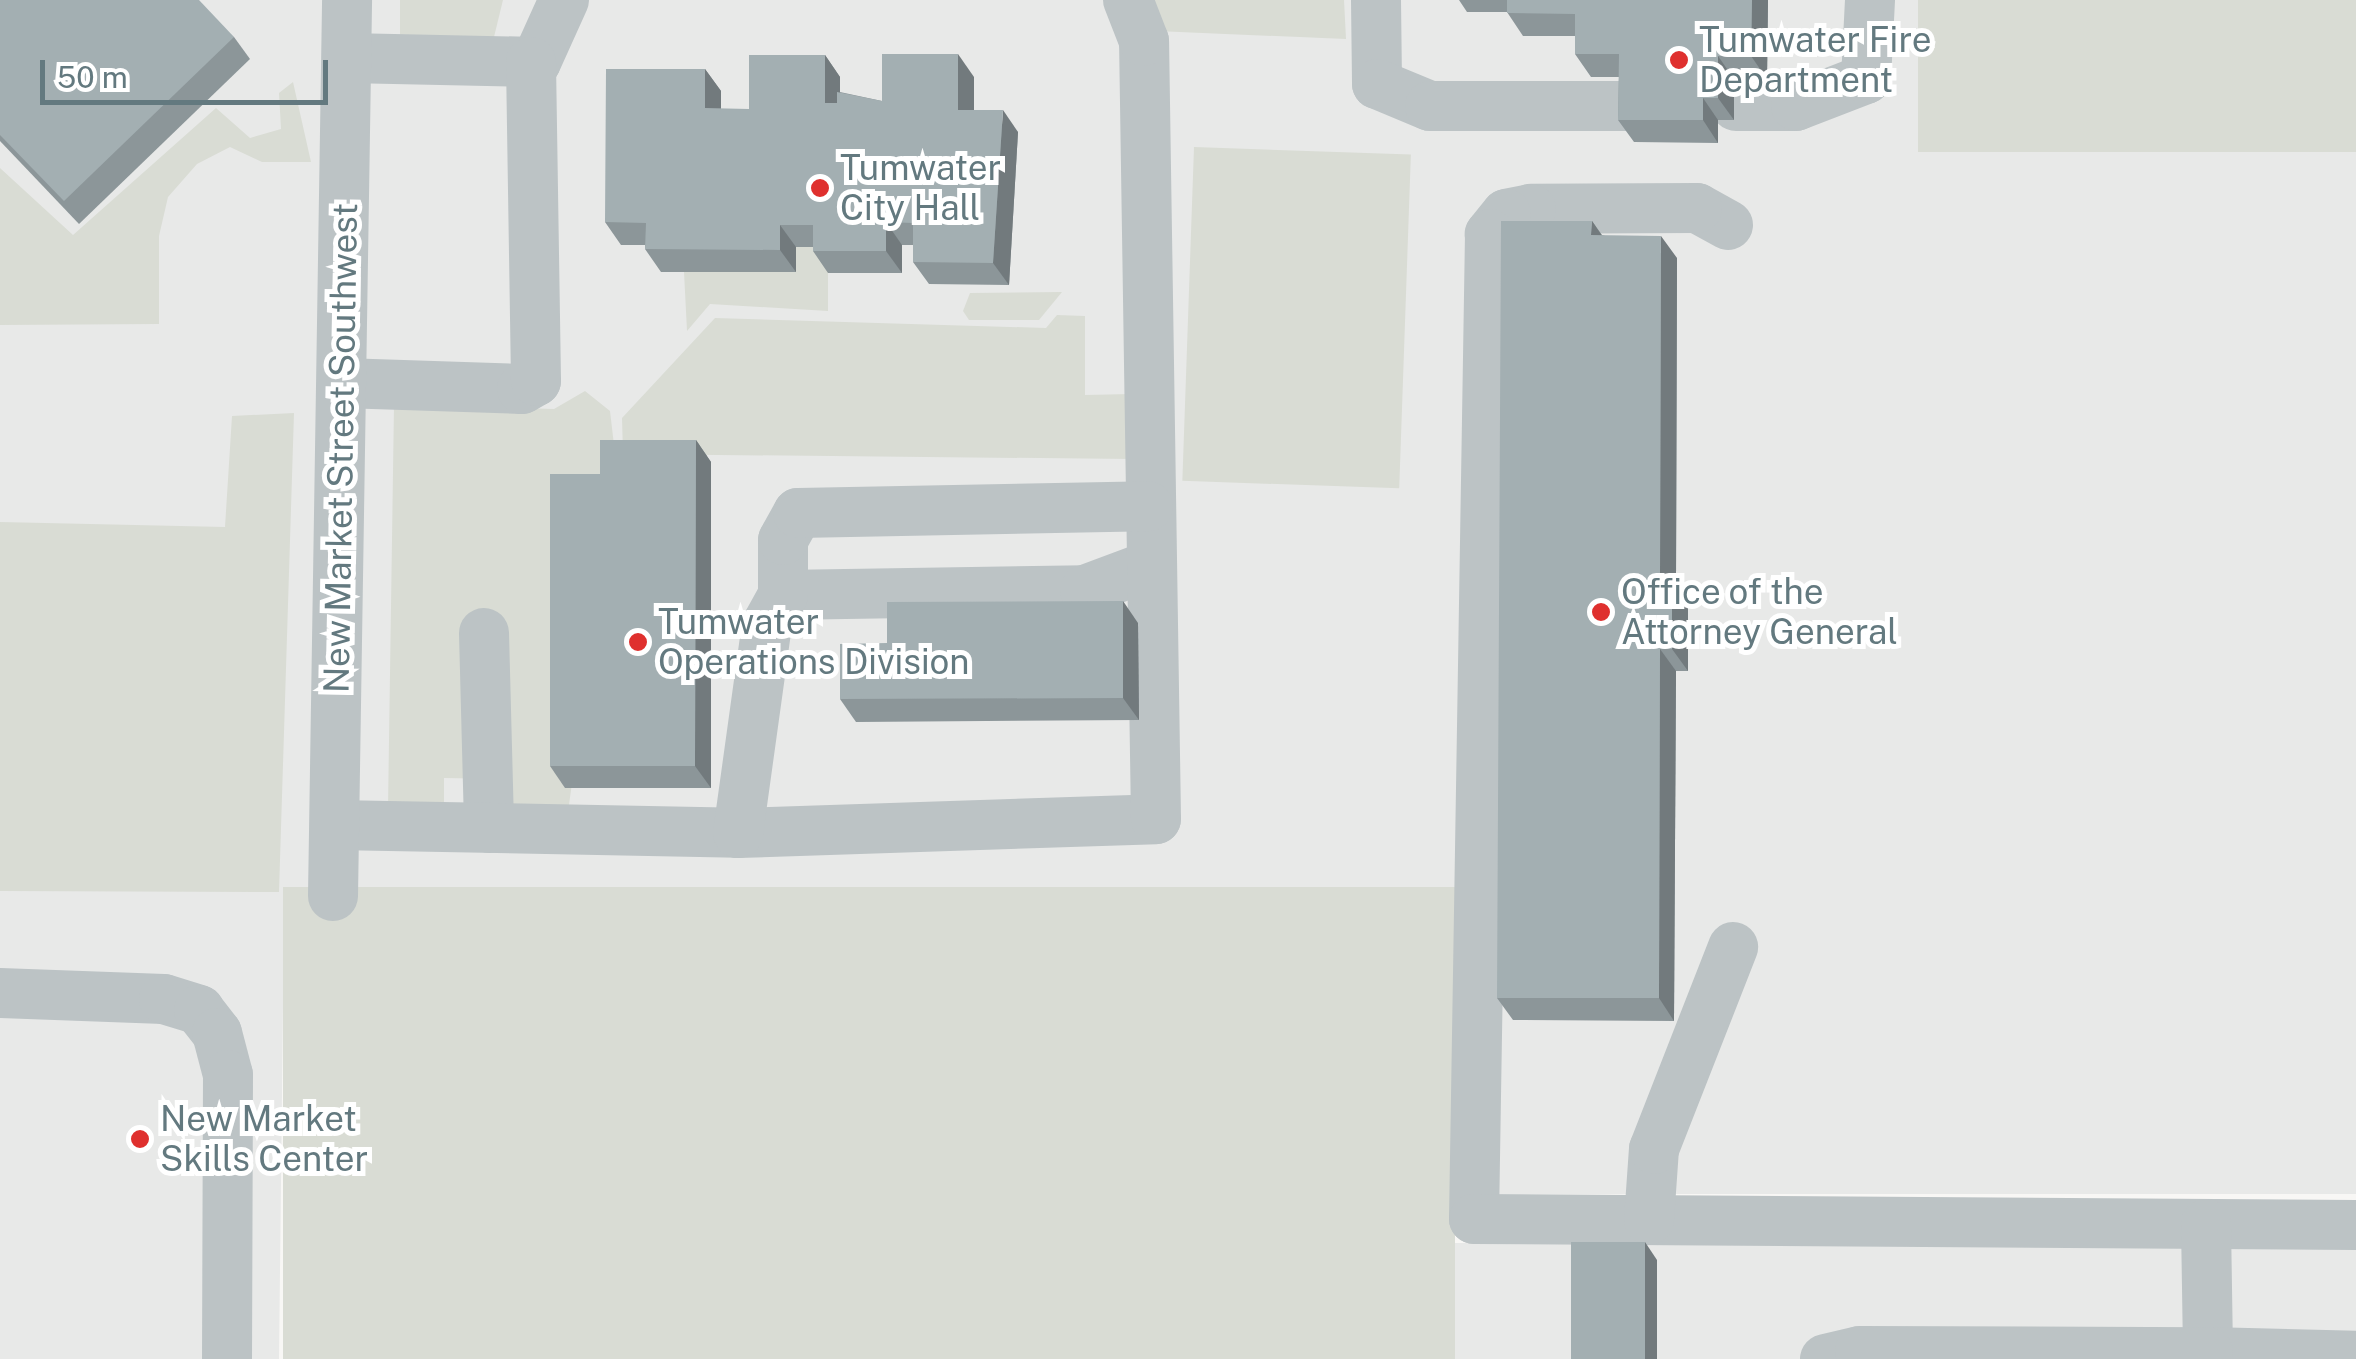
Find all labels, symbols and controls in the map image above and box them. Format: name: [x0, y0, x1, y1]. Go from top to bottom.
place label: Tumwater Fire Department: [1699, 19, 1932, 101]
scale bar: [45, 40, 332, 102]
marker: Tumwater Fire Department: [1668, 49, 1690, 71]
text: 50 m: [57, 59, 128, 95]
place label: Tumwater City Hall: [840, 147, 1001, 229]
marker: Tumwater City Hall: [809, 177, 831, 199]
street label: New Market Street Southwest: [316, 202, 366, 694]
place label: Office of the Attorney General: [1621, 571, 1898, 653]
place label: Tumwater Operations Division: [658, 601, 970, 683]
marker: Office of the Attorney General: [1590, 601, 1612, 623]
marker: Tumwater Operations Division: [627, 631, 649, 653]
place label: New Market Skills Center: [160, 1098, 368, 1180]
marker: New Market Skills Center: [129, 1128, 151, 1150]

